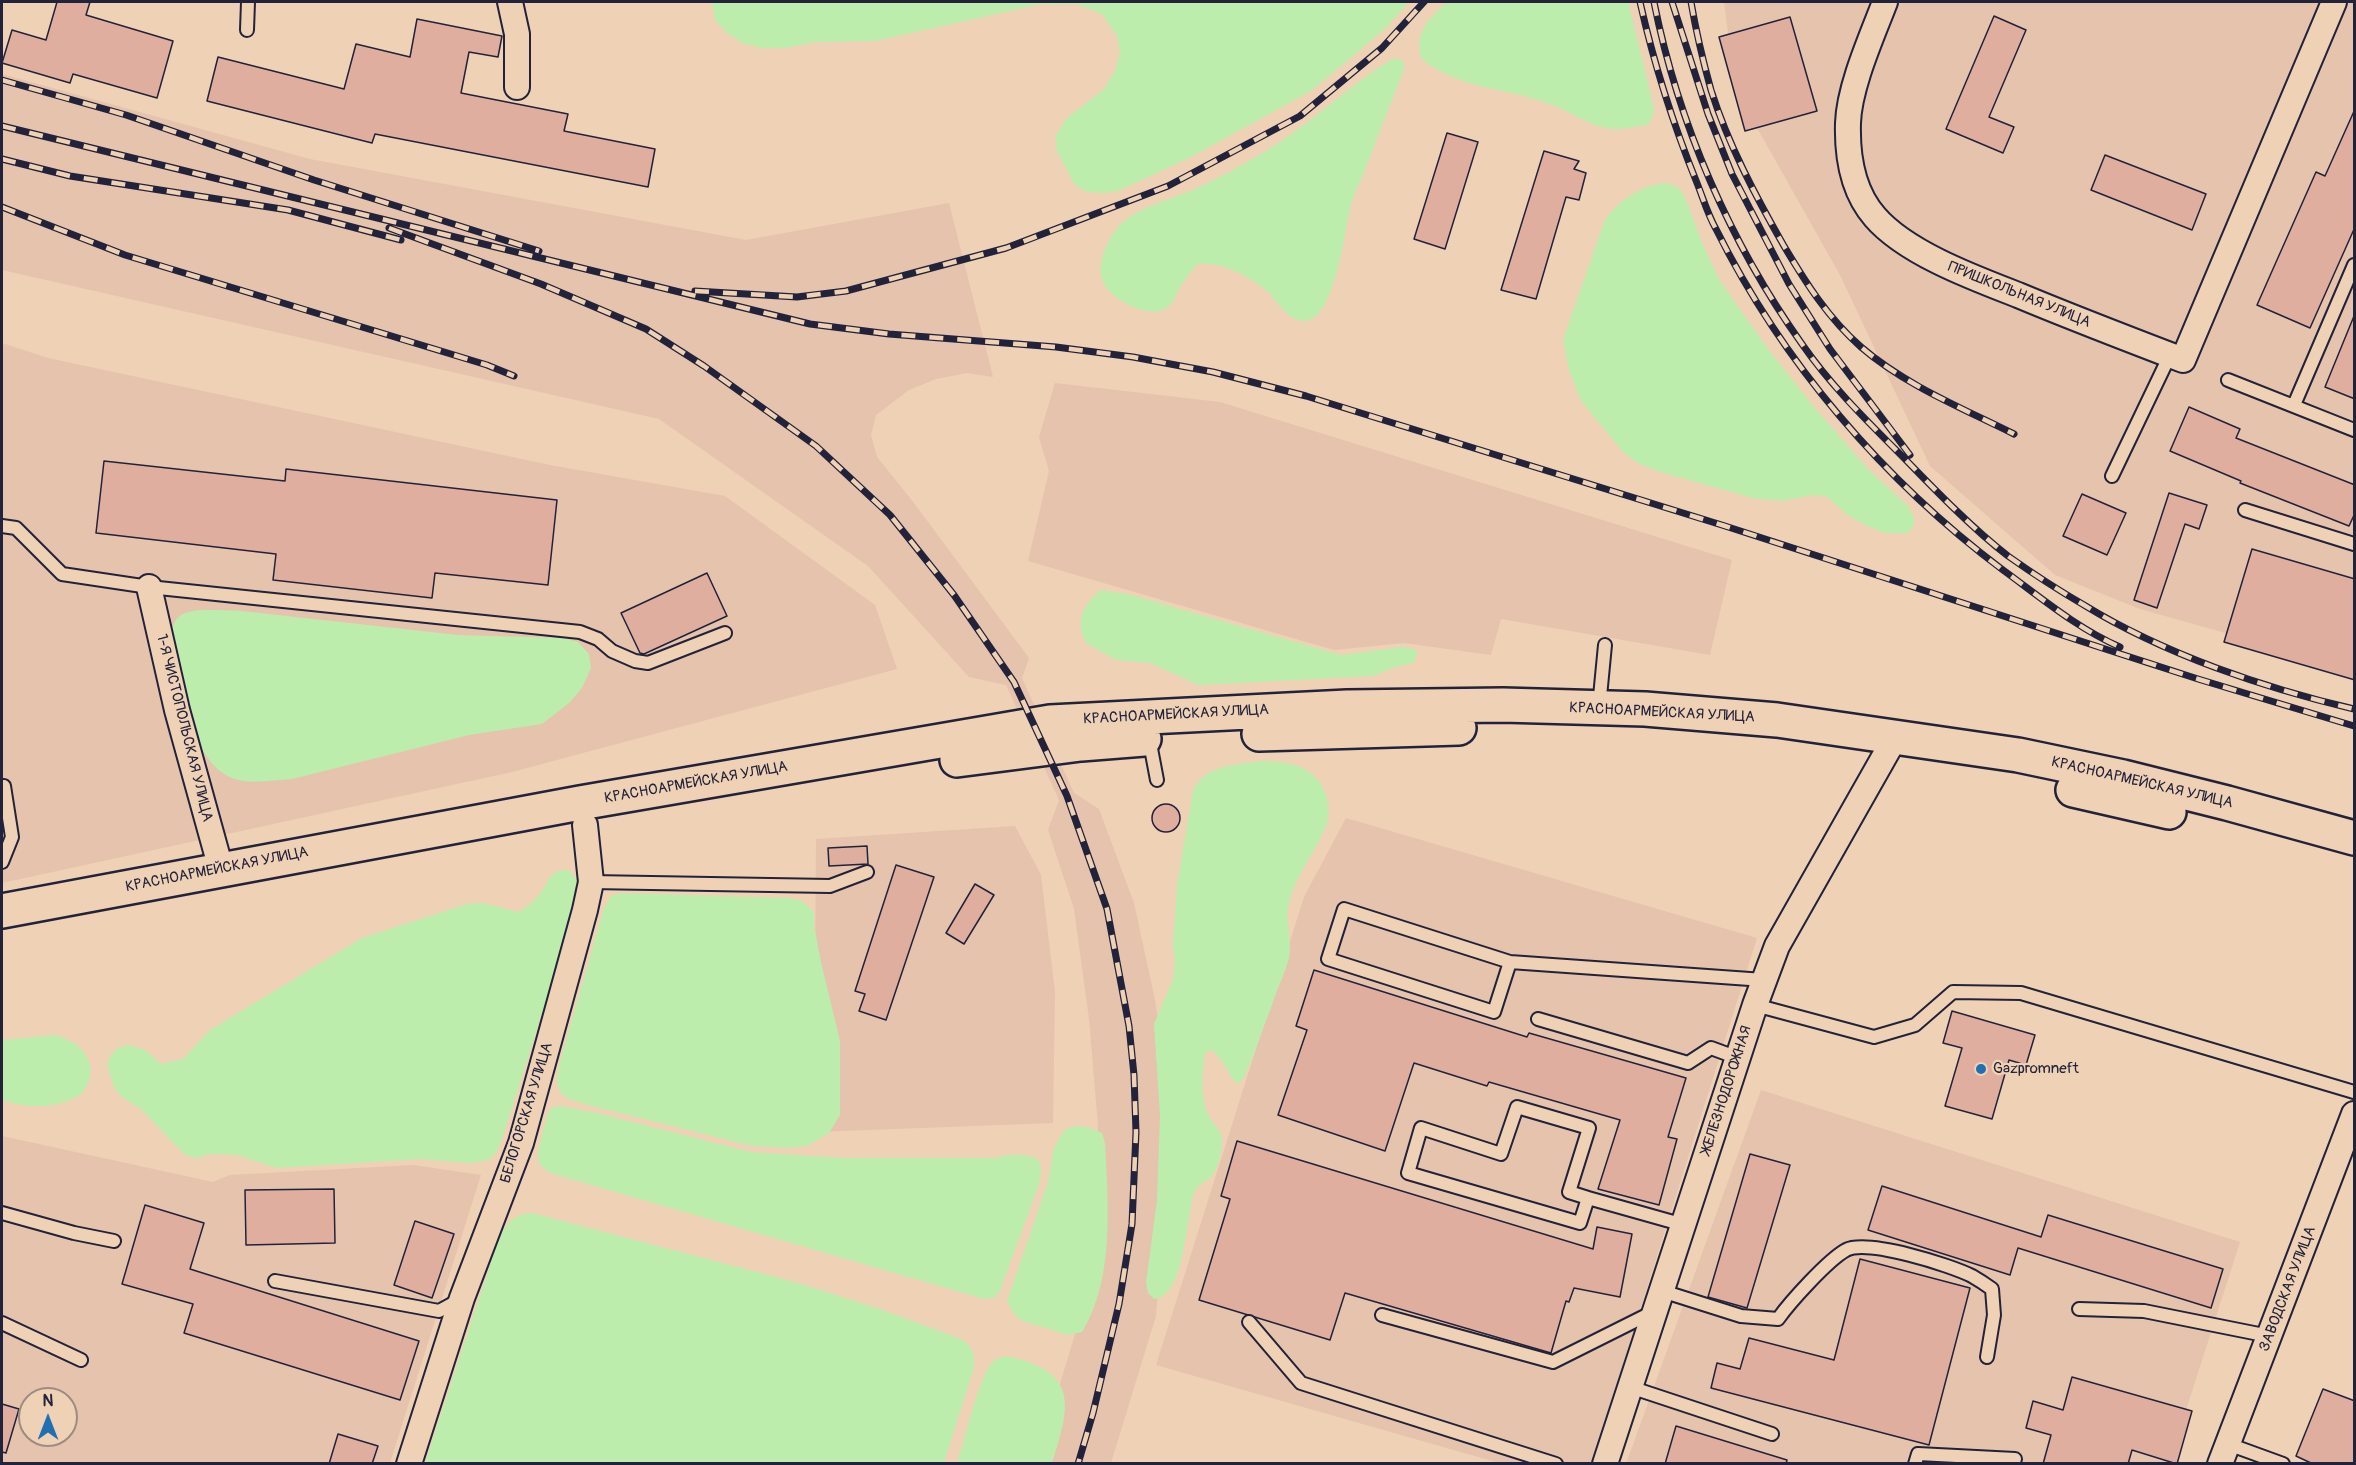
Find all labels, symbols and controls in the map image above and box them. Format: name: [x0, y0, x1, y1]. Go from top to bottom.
street label: ПРИШКОЛЬНАЯ УЛИЦА: [1945, 258, 2093, 332]
street label: 1-Я ЧИСТОПОЛЬСКАЯ УЛИЦА: [152, 632, 216, 824]
street label: КРАСНОАРМЕЙСКАЯ УЛИЦА: [1569, 699, 1755, 727]
street label: КРАСНОАРМЕЙСКАЯ УЛИЦА: [1083, 701, 1269, 729]
street label: КРАСНОАРМЕЙСКАЯ УЛИЦА: [2049, 753, 2235, 813]
street label: КРАСНОАРМЕЙСКАЯ УЛИЦА: [603, 758, 789, 808]
street label: КРАСНОАРМЕЙСКАЯ УЛИЦА: [124, 843, 310, 897]
street label: ЖЕЛЕЗНОДОРОЖНАЯ: [1698, 1023, 1756, 1157]
street label: БЕЛОГОРСКАЯ УЛИЦА: [497, 1040, 557, 1186]
place label: Gazpromneft: [1993, 1060, 2079, 1078]
marker: Gazpromneft: [1974, 1062, 1988, 1076]
street label: ЗАВОДСКАЯ УЛИЦА: [2256, 1224, 2320, 1354]
north arrow: [18, 1387, 78, 1447]
text: N: [43, 1391, 53, 1411]

